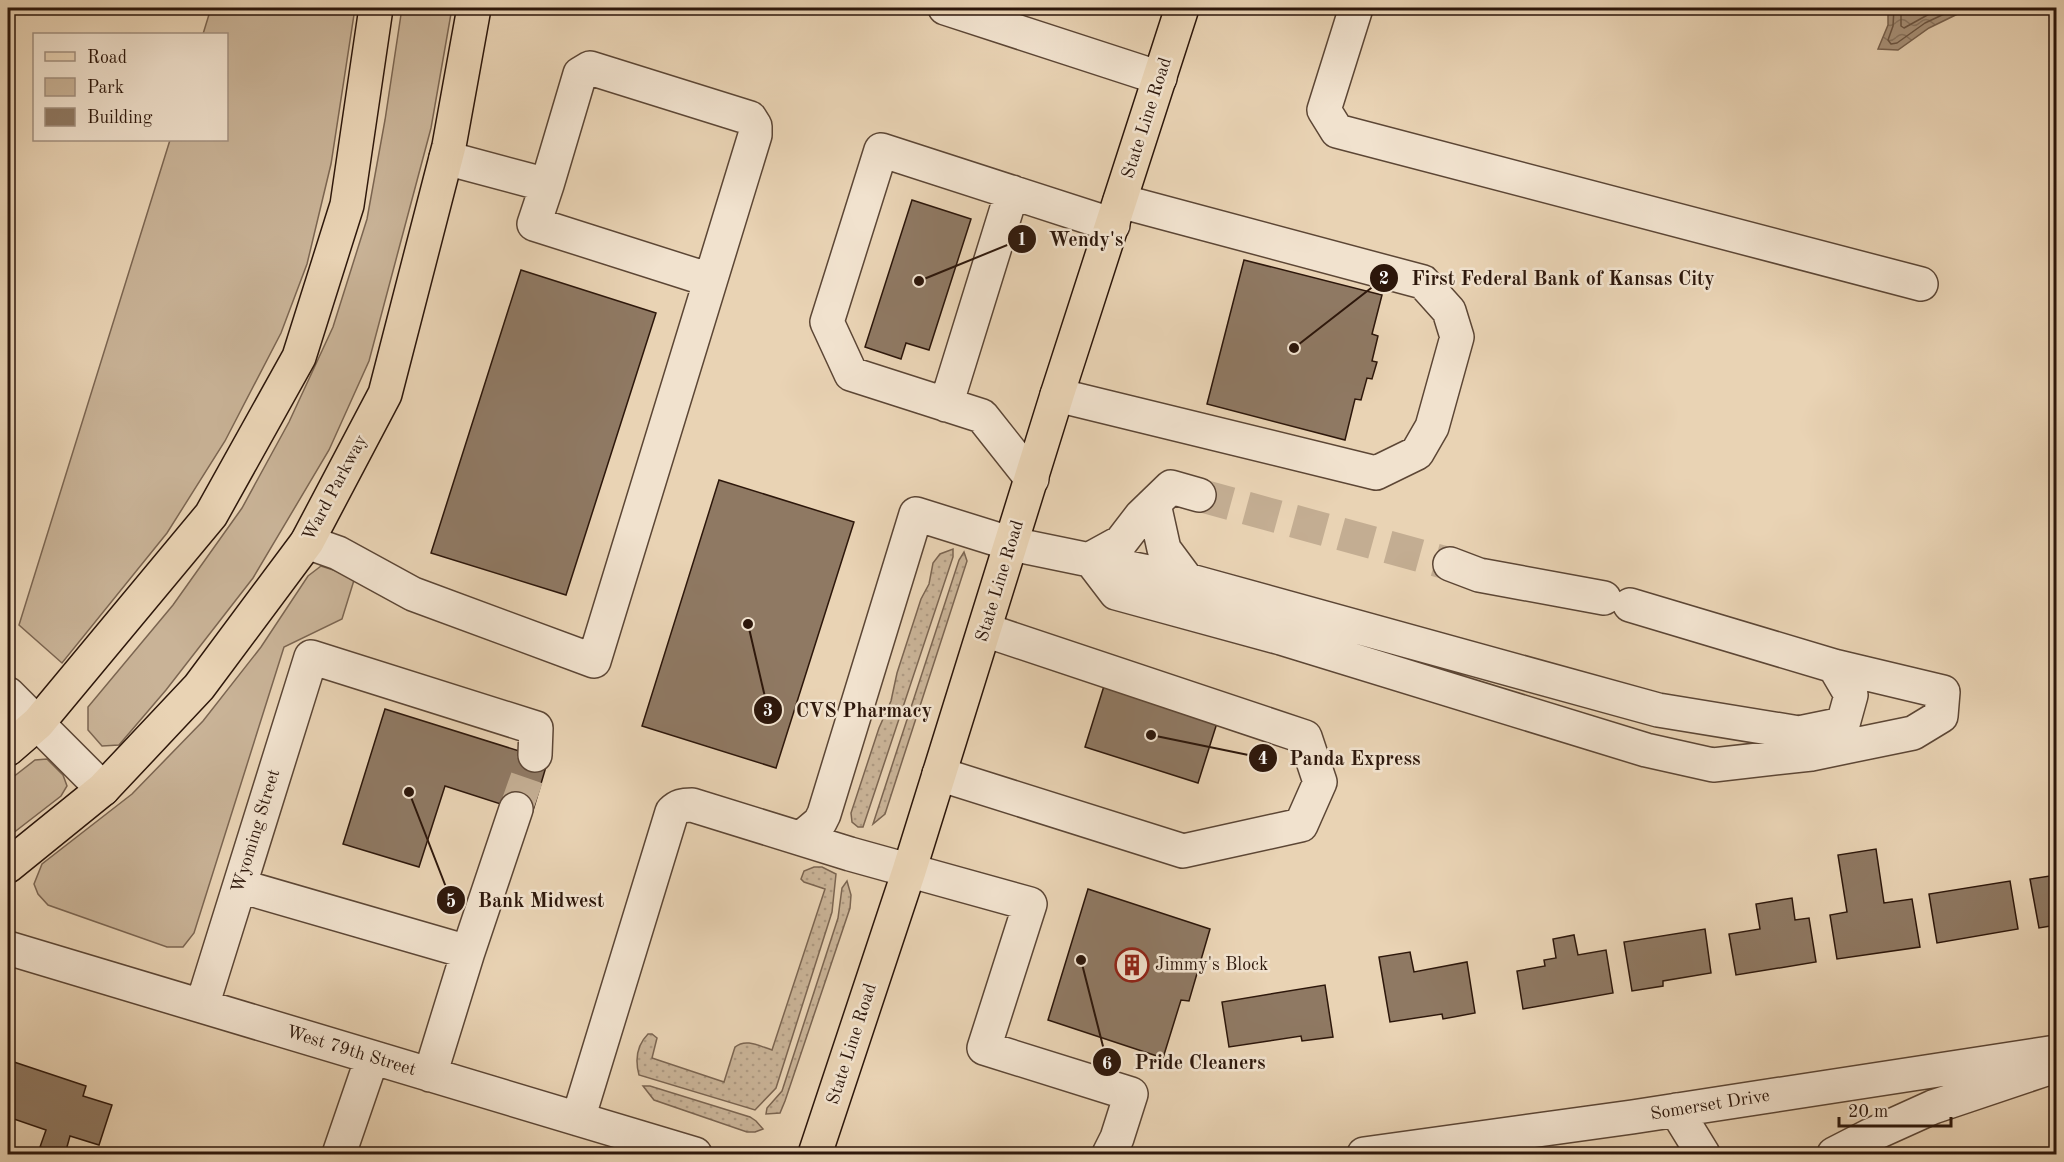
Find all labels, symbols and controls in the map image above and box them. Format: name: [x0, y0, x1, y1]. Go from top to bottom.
legend: [33, 33, 228, 141]
text: Road: [87, 49, 127, 67]
street label: State Line Road: [1119, 55, 1175, 181]
text: Park: [87, 79, 124, 97]
text: Building: [87, 109, 153, 127]
callout: Wendy's: [1007, 220, 1135, 258]
text: 1: [1017, 231, 1027, 249]
text: Wendy's: [1049, 231, 1123, 251]
callout: First Federal Bank of Kansas City: [1369, 259, 1727, 297]
text: 2: [1379, 270, 1389, 288]
text: First Federal Bank of Kansas City: [1411, 270, 1715, 290]
street label: Ward Parkway: [300, 432, 371, 544]
street label: State Line Road: [973, 518, 1027, 644]
callout: CVS Pharmacy: [753, 691, 944, 729]
text: 3: [763, 702, 773, 720]
text: CVS Pharmacy: [796, 702, 932, 722]
callout: Panda Express: [1248, 739, 1433, 777]
text: 4: [1258, 750, 1268, 768]
text: Panda Express: [1289, 750, 1421, 770]
street label: Wyoming Street: [229, 767, 283, 895]
callout: Bank Midwest: [436, 881, 617, 919]
text: Bank Midwest: [478, 892, 604, 912]
text: 5: [446, 893, 456, 911]
building icon: Jimmy's Block: [1114, 947, 1150, 983]
place label: Jimmy's Block: [1155, 956, 1268, 974]
street label: State Line Road: [824, 981, 880, 1107]
street label: West 79th Street: [284, 1023, 418, 1079]
callout: Pride Cleaners: [1092, 1043, 1277, 1081]
text: Pride Cleaners: [1134, 1054, 1266, 1074]
text: 6: [1102, 1055, 1112, 1073]
street label: Somerset Drive: [1649, 1087, 1771, 1123]
scale bar: [1839, 1090, 1952, 1128]
text: 20 m: [1848, 1103, 1888, 1121]

